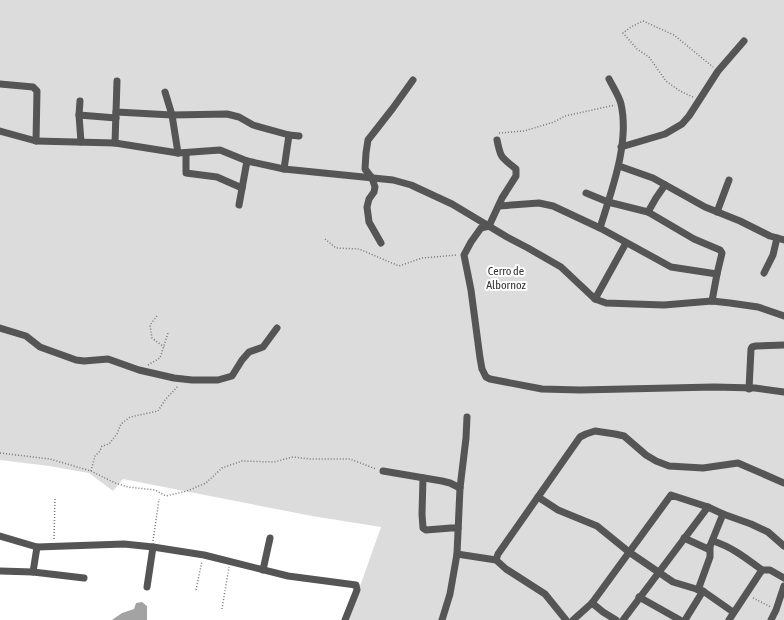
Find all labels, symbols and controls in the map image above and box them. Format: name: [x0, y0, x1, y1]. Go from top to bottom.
park label: Cerro de Albornoz: [486, 264, 526, 292]

